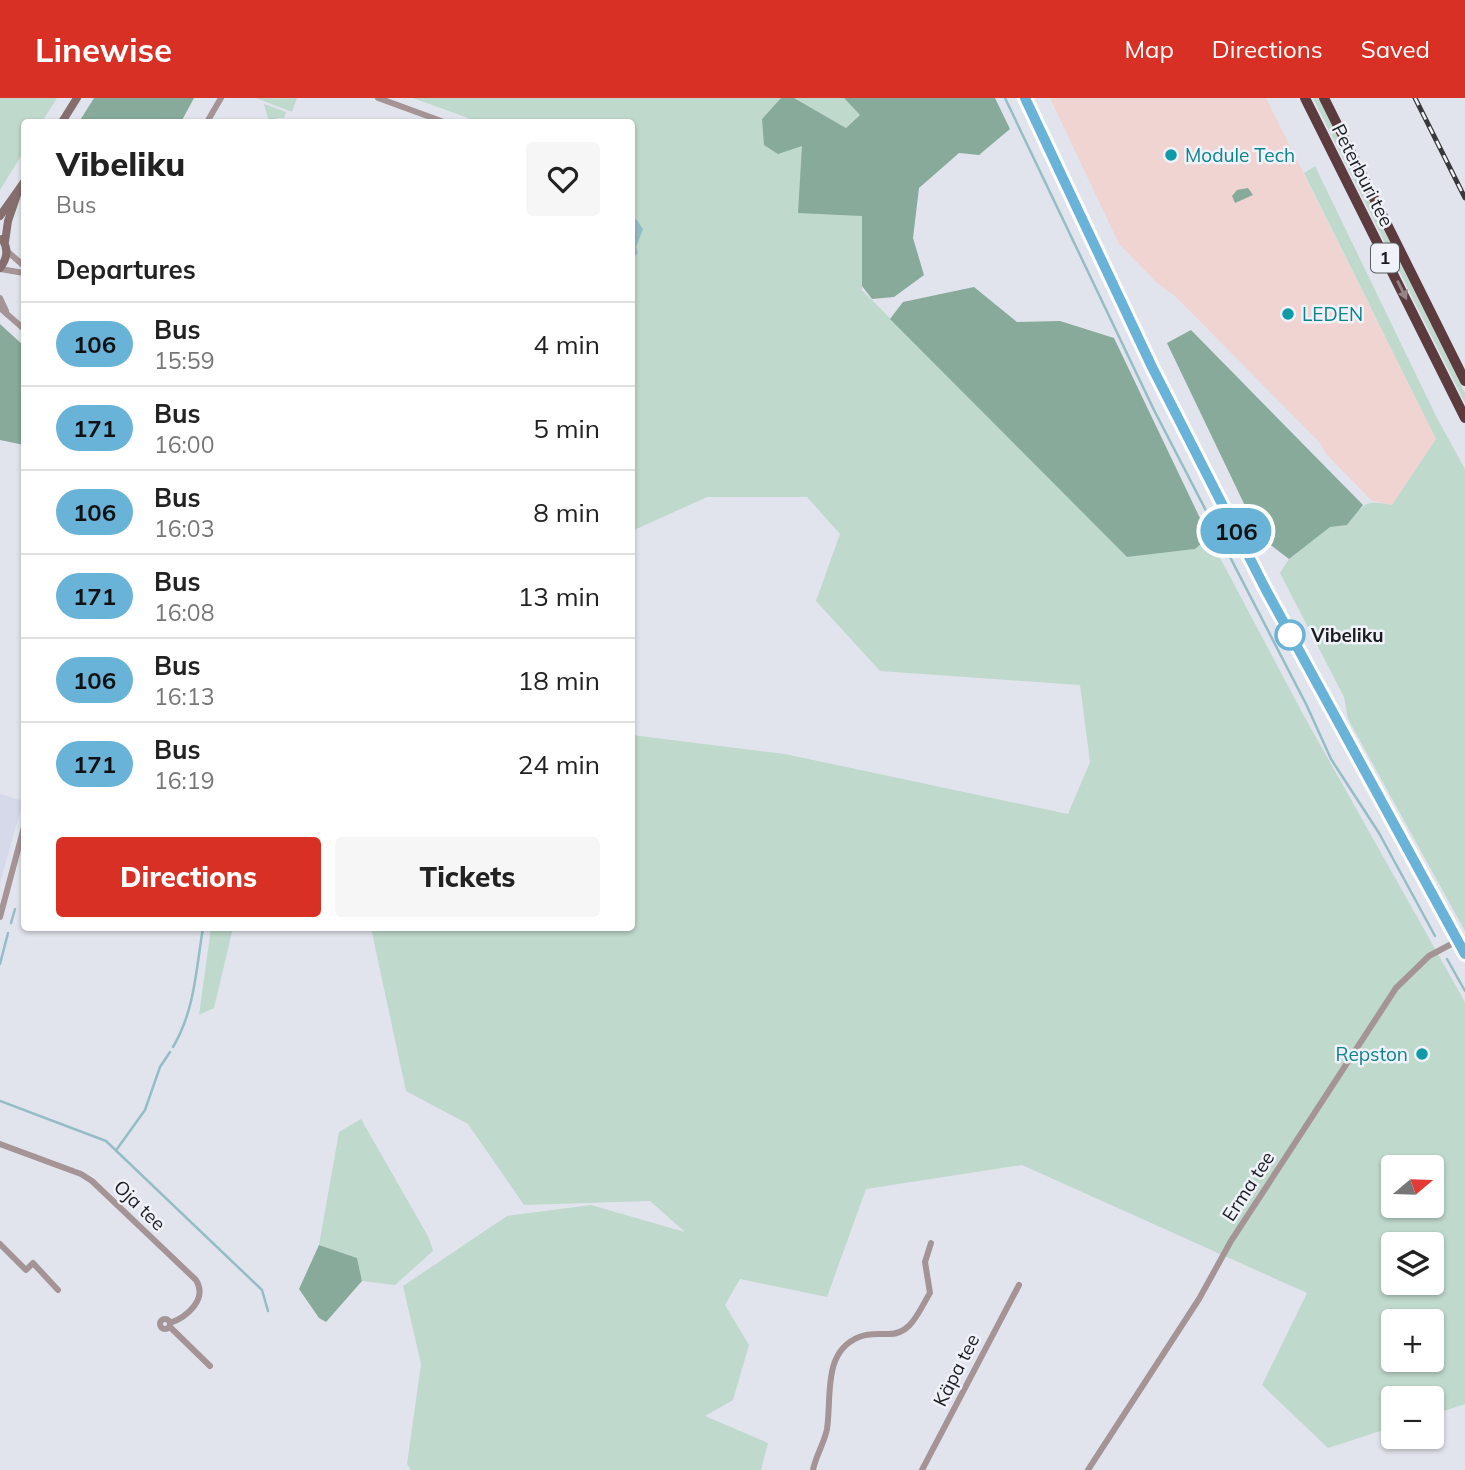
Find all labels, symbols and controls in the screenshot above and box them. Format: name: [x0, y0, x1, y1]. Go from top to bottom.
text: Linewise: [35, 29, 172, 70]
text: Map: [1124, 34, 1174, 64]
text: Directions: [1212, 34, 1323, 64]
text: Saved: [1361, 34, 1430, 64]
street label: Peterburi tee: [1327, 120, 1399, 230]
button: heart: [526, 142, 600, 216]
text: Vibeliku: [56, 143, 185, 184]
place label: Module Tech: [1185, 143, 1295, 167]
marker: Module Tech: [1163, 147, 1179, 163]
text: Bus: [56, 190, 96, 219]
road number: 1: [1371, 244, 1399, 272]
text: Departures: [56, 253, 196, 286]
one-way arrow: [1396, 280, 1407, 300]
place label: LEDEN: [1302, 302, 1363, 326]
marker: LEDEN: [1280, 306, 1296, 322]
text: Bus: [154, 313, 200, 346]
text: 4 min: [533, 328, 600, 361]
text: 106: [73, 329, 116, 359]
text: 15:59: [154, 346, 214, 375]
text: Bus: [154, 397, 200, 430]
text: 5 min: [533, 412, 600, 445]
text: 171: [73, 413, 116, 443]
text: 16:00: [154, 430, 214, 459]
text: Bus: [154, 481, 200, 514]
text: 8 min: [533, 496, 600, 529]
text: 106: [73, 497, 116, 527]
line badge: 106: [1196, 508, 1276, 554]
text: 16:03: [154, 514, 214, 543]
text: 106: [1214, 516, 1258, 546]
text: Bus: [154, 565, 200, 598]
text: 13 min: [518, 580, 600, 613]
text: 171: [73, 581, 116, 611]
text: 16:08: [154, 598, 214, 627]
marker: Vibeliku: [1275, 620, 1305, 650]
place label: Vibeliku: [1310, 623, 1384, 647]
text: Bus: [154, 649, 200, 682]
text: 18 min: [518, 664, 600, 697]
text: 106: [73, 665, 116, 695]
text: 16:13: [154, 682, 214, 711]
text: Bus: [154, 733, 200, 766]
text: 24 min: [518, 748, 600, 781]
text: 171: [73, 749, 116, 779]
text: 16:19: [154, 766, 214, 795]
button: Directions: [56, 837, 321, 917]
button: Tickets: [335, 837, 600, 917]
place label: Repston: [1335, 1042, 1408, 1066]
marker: Repston: [1414, 1046, 1430, 1062]
street label: Erma tee: [1217, 1147, 1279, 1225]
north arrow: [1381, 1155, 1444, 1218]
map controls: [1381, 1155, 1444, 1449]
street label: Oja tee: [109, 1175, 171, 1235]
button: layers: [1381, 1232, 1444, 1295]
button: +: [1381, 1309, 1444, 1372]
street label: Käpa tee: [928, 1330, 984, 1410]
button: −: [1381, 1386, 1444, 1449]

